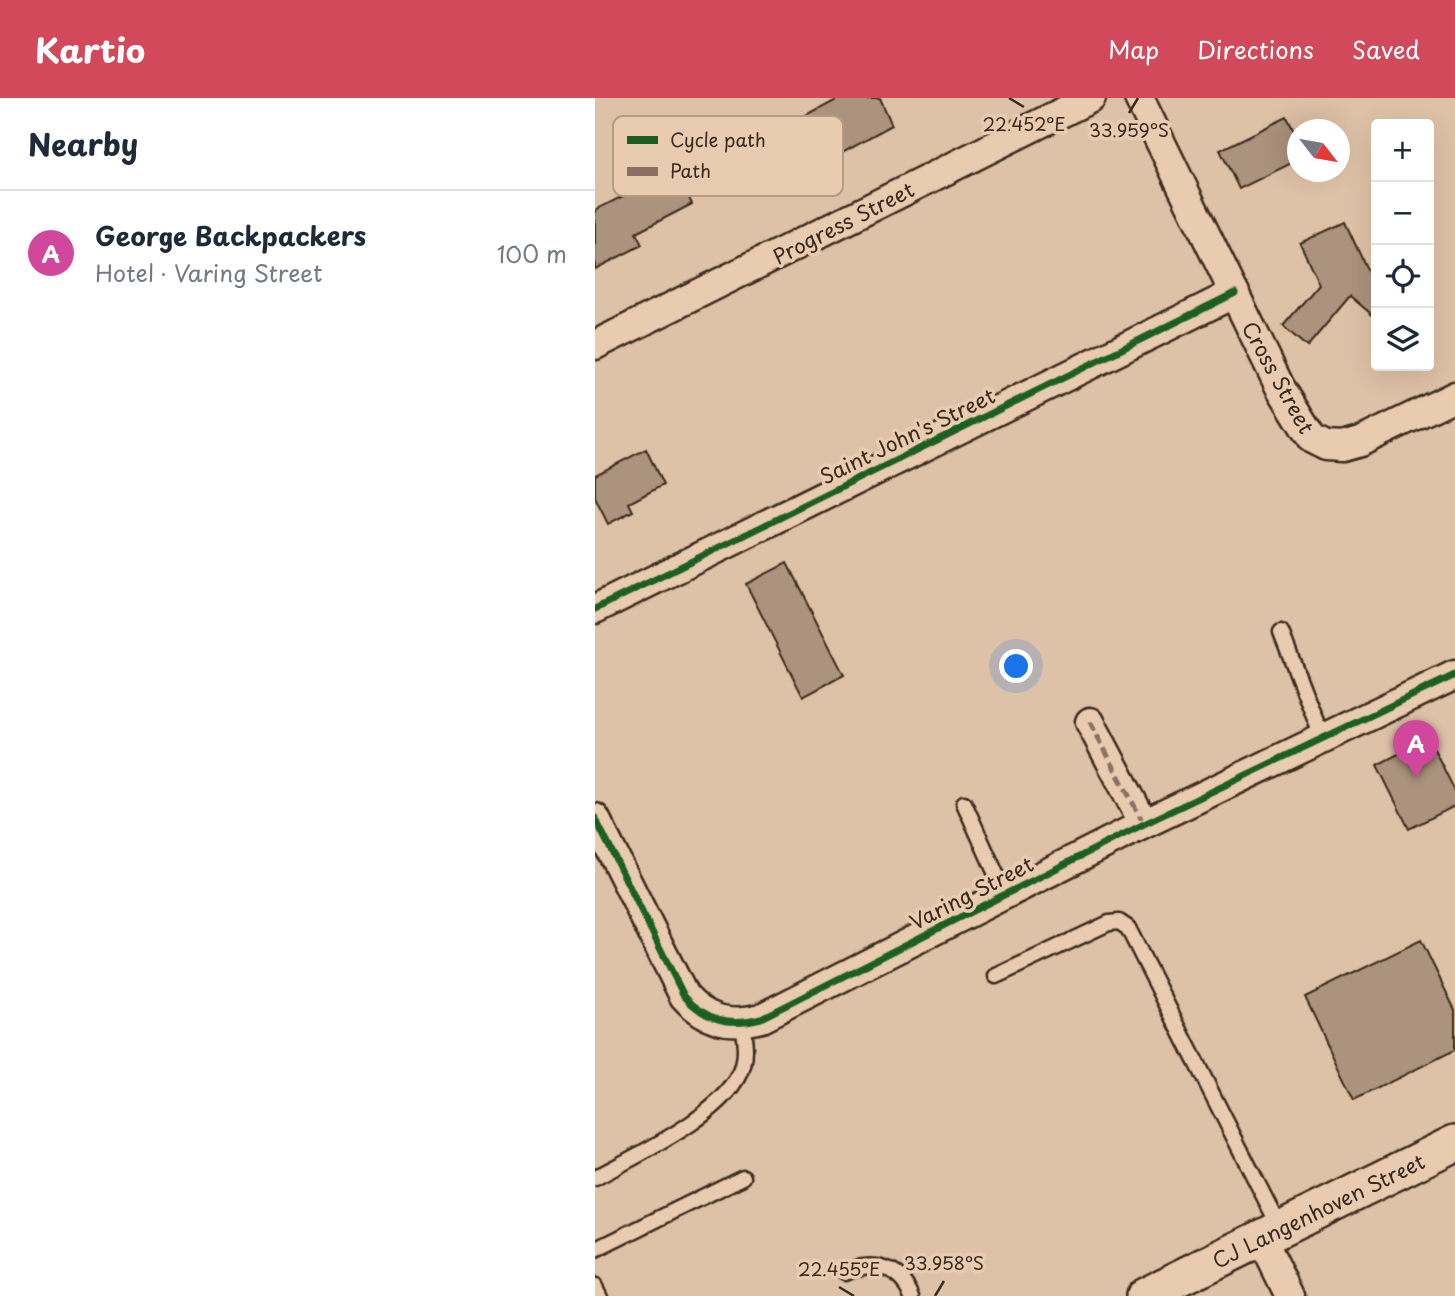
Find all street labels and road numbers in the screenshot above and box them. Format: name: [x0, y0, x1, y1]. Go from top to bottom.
street label: Progress Street: [767, 173, 919, 271]
street label: Cross Street: [1235, 315, 1323, 439]
street label: Saint John's Street: [814, 379, 1000, 491]
street label: Varing Street: [903, 847, 1039, 937]
street label: CJ Langenhoven Street: [1206, 1145, 1430, 1275]

